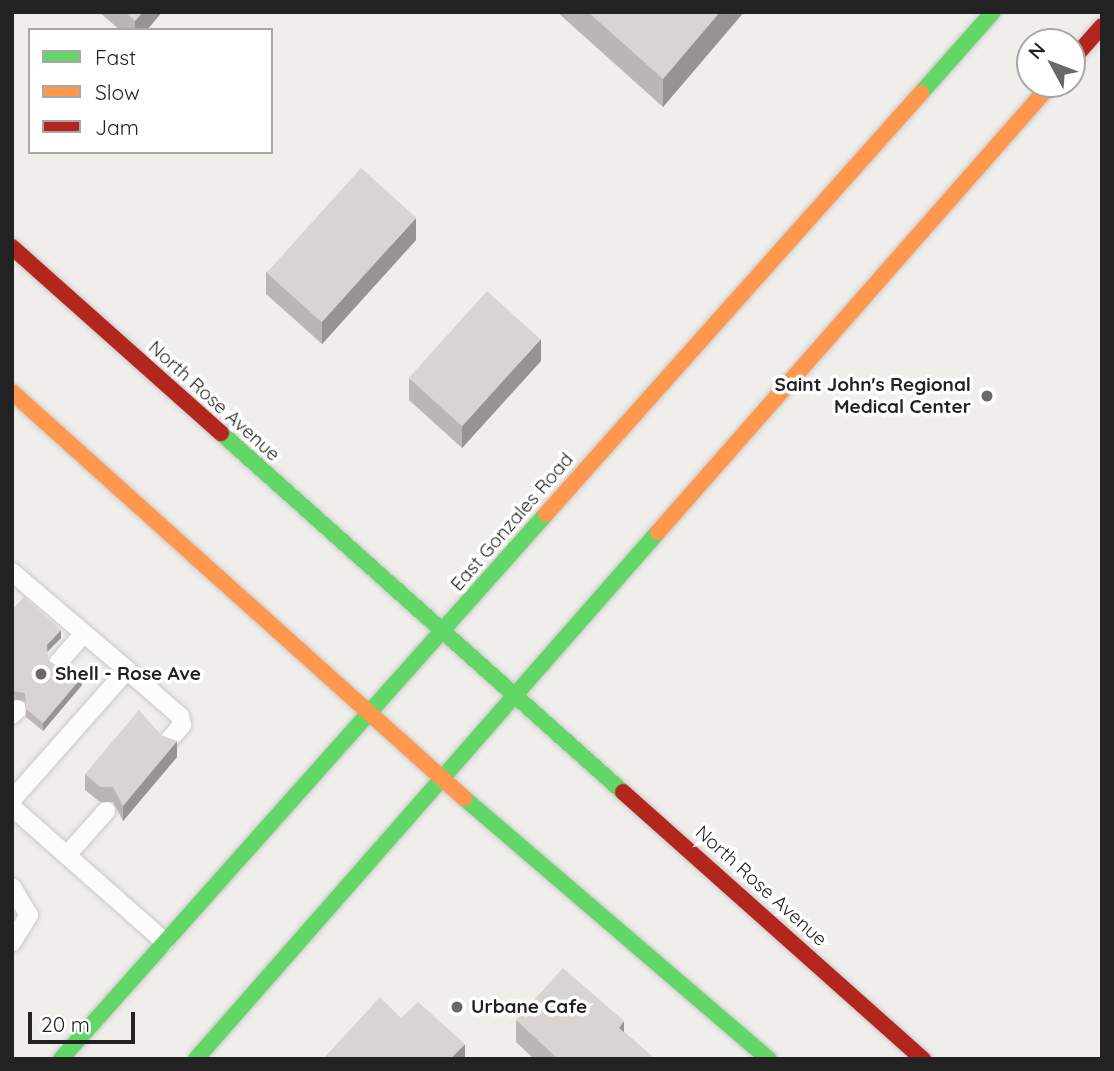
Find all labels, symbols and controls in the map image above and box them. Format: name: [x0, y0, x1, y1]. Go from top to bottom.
legend: [28, 28, 273, 154]
north arrow: [1016, 28, 1086, 98]
text: N: [1023, 37, 1050, 64]
text: Fast: [95, 44, 136, 70]
text: Slow: [95, 79, 140, 105]
text: Jam: [95, 114, 139, 140]
street label: North Rose Avenue: [144, 336, 284, 466]
place label: Saint John's Regional Medical Center: [775, 374, 971, 418]
marker: Saint John's Regional Medical Center: [977, 386, 997, 406]
street label: East Gonzales Road: [446, 448, 578, 596]
place label: Shell - Rose Ave: [55, 663, 201, 685]
marker: Shell - Rose Ave: [33, 666, 49, 682]
street label: North Rose Avenue: [691, 821, 831, 951]
place label: Urbane Cafe: [471, 996, 587, 1018]
scale bar: [32, 998, 138, 1042]
marker: Urbane Cafe: [449, 999, 465, 1015]
text: 20 m: [41, 1011, 90, 1037]

